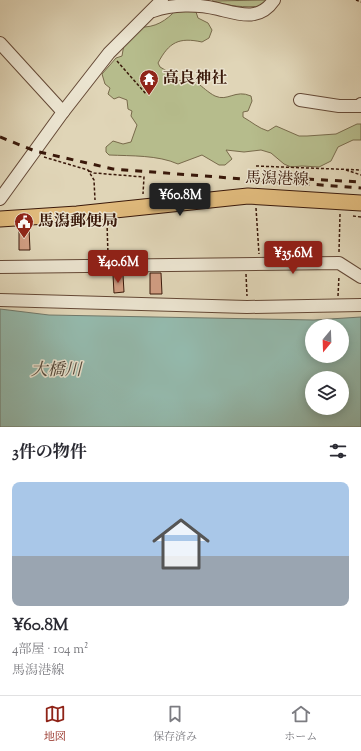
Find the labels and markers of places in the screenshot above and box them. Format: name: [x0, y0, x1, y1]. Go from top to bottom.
temple icon: 高良神社: [138, 68, 160, 96]
place label: 高良神社: [163, 68, 227, 91]
pin: ¥60.8M: [147, 183, 213, 217]
public building icon: 馬潟郵便局: [13, 211, 35, 239]
place label: 馬潟郵便局: [38, 211, 118, 234]
pin: ¥35.6M: [260, 241, 326, 275]
pin: ¥40.6M: [85, 250, 151, 284]

